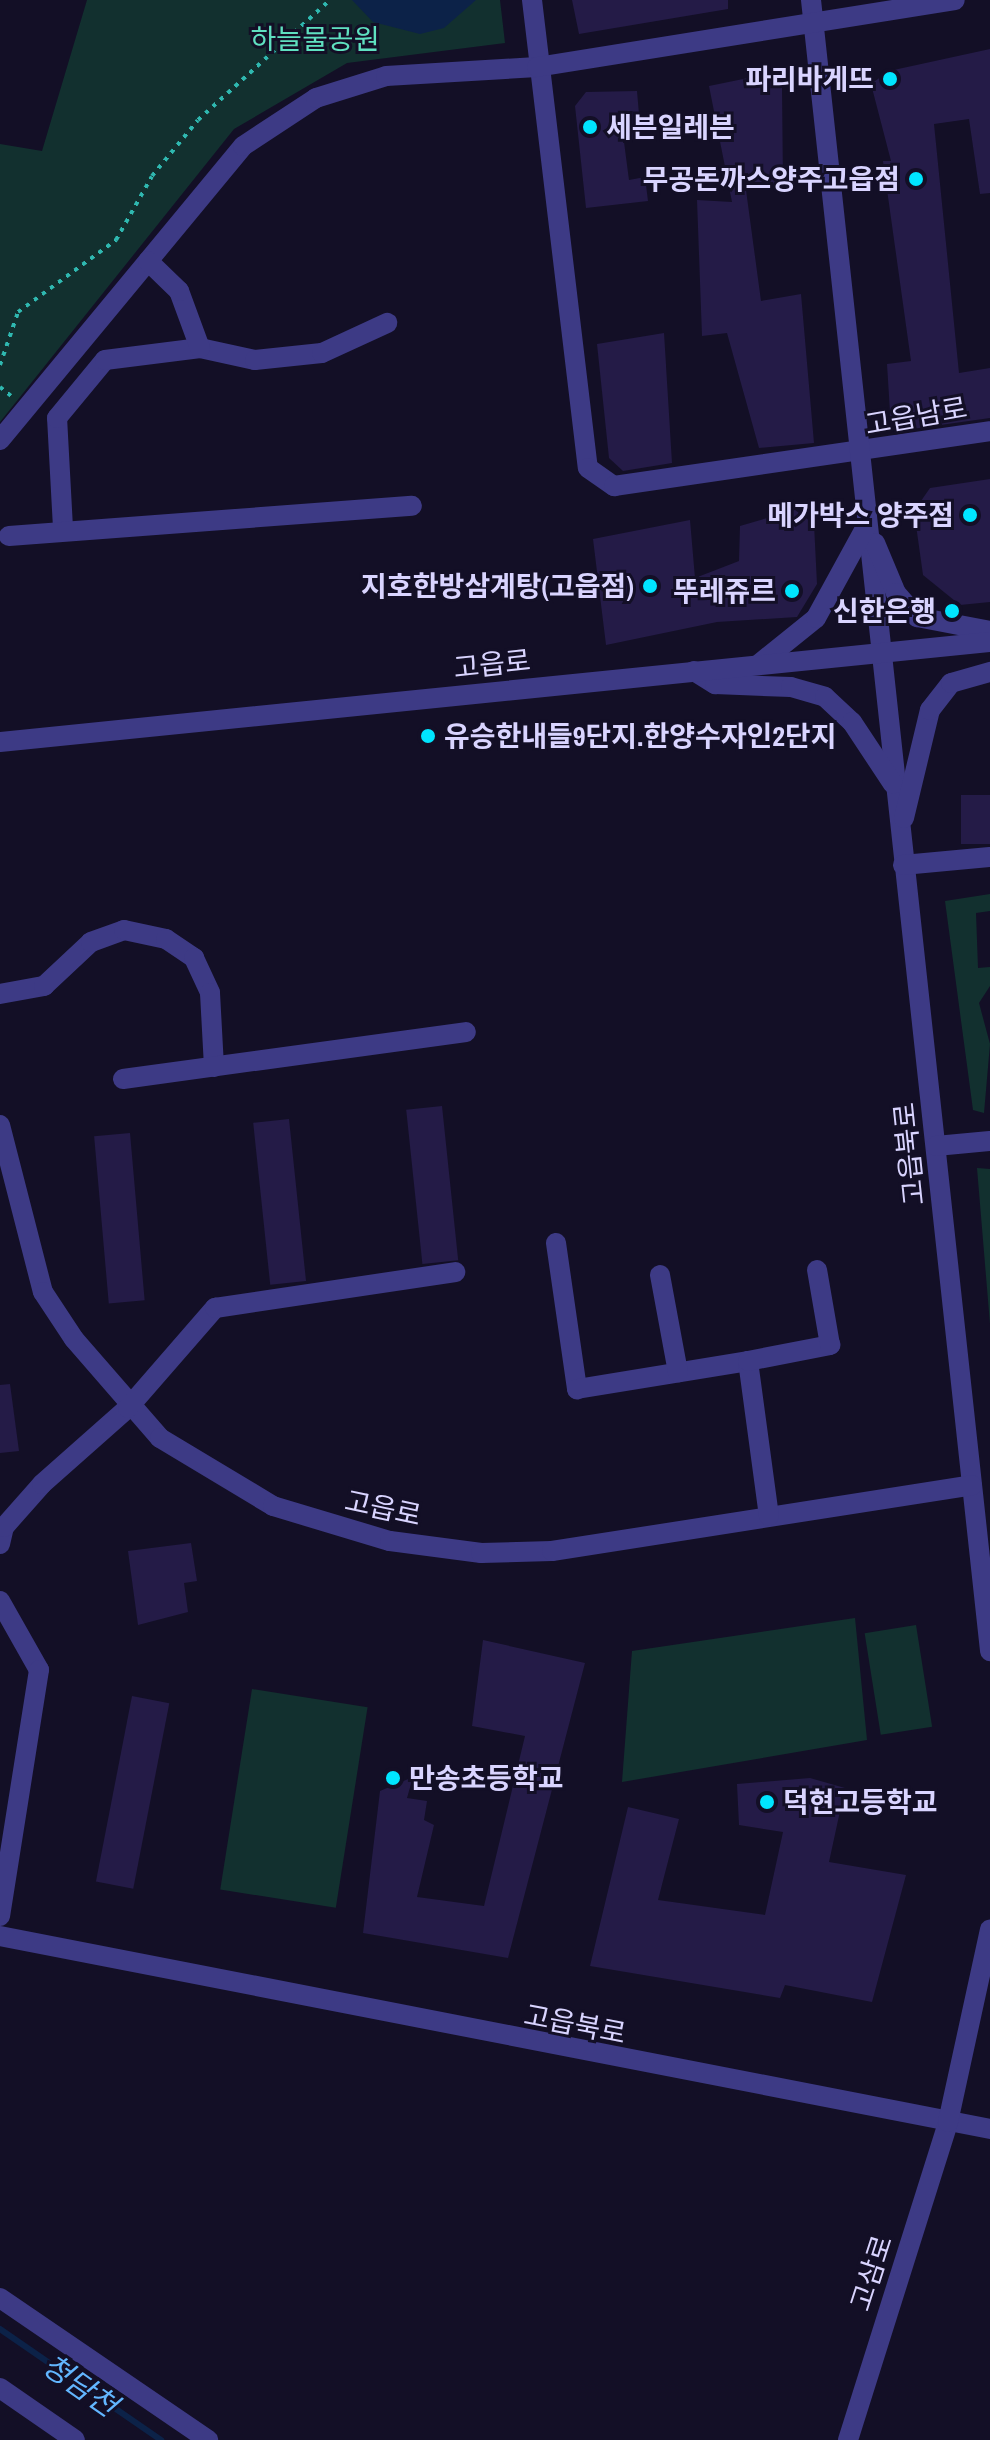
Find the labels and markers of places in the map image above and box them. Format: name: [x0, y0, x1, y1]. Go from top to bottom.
place label: 파리바게뜨: [745, 62, 874, 96]
marker: 파리바게뜨: [881, 70, 899, 88]
place label: 세븐일레븐: [606, 110, 735, 144]
marker: 세븐일레븐: [581, 118, 599, 136]
place label: 무공돈까스양주고읍점: [642, 162, 900, 196]
marker: 무공돈까스양주고읍점: [907, 170, 925, 188]
place label: 메가박스 양주점: [767, 498, 954, 532]
marker: 메가박스 양주점: [961, 506, 979, 524]
place label: 지호한방삼계탕(고읍점): [361, 569, 634, 603]
place label: 뚜레쥬르: [673, 574, 776, 608]
marker: 지호한방삼계탕(고읍점): [641, 577, 659, 595]
marker: 뚜레쥬르: [783, 582, 801, 600]
place label: 신한은행: [833, 594, 936, 628]
marker: 신한은행: [943, 602, 961, 620]
place label: 유승한내들9단지.한양수자인2단지: [444, 719, 837, 753]
marker: 유승한내들9단지.한양수자인2단지: [419, 727, 437, 745]
place label: 만송초등학교: [409, 1761, 564, 1795]
marker: 만송초등학교: [384, 1769, 402, 1787]
place label: 덕현고등학교: [783, 1785, 938, 1819]
marker: 덕현고등학교: [758, 1793, 776, 1811]

